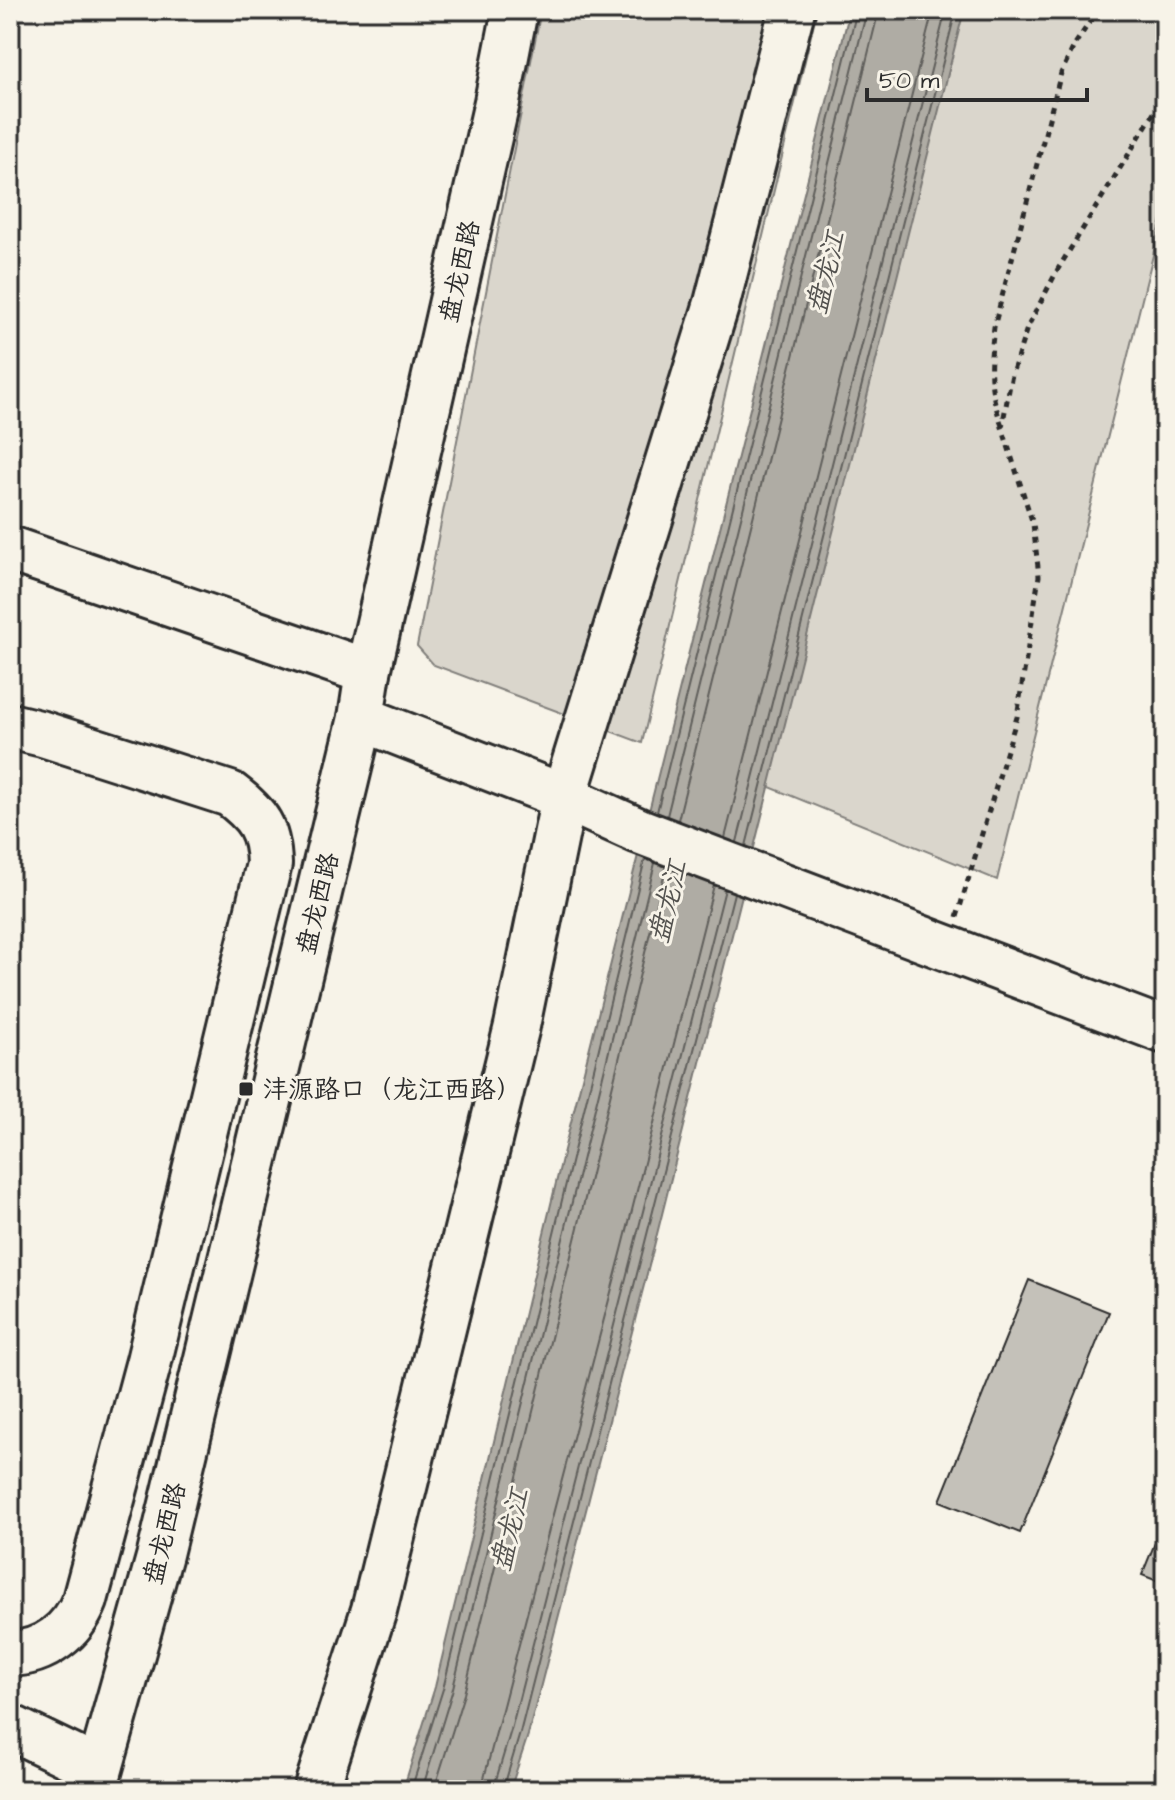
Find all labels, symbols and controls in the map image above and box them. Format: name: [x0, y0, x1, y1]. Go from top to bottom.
scale bar: [867, 52, 1087, 102]
text: 50 m: [879, 64, 940, 98]
street label: 盘龙西路: [431, 217, 489, 326]
water label: 盘龙江: [797, 225, 856, 318]
street label: 盘龙西路: [288, 848, 348, 958]
water label: 盘龙江: [639, 854, 698, 947]
place label: 沣源路口（龙江西路）: [262, 1072, 522, 1108]
marker: 沣源路口（龙江西路）: [237, 1080, 255, 1098]
street label: 盘龙西路: [135, 1478, 195, 1588]
water label: 盘龙江: [481, 1482, 540, 1575]

